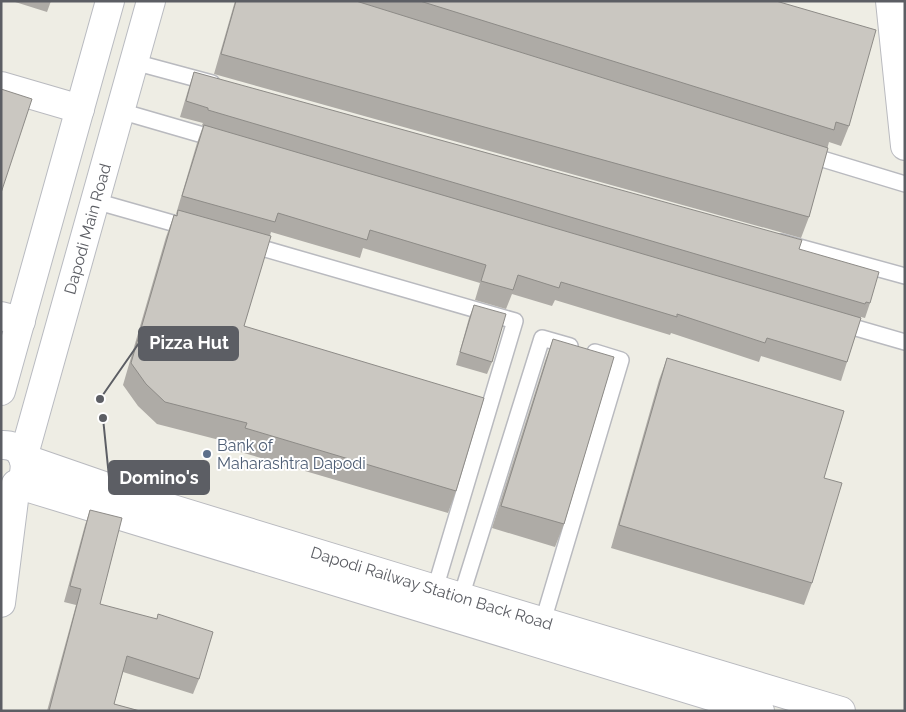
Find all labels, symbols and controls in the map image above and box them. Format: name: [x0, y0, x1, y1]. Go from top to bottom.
street label: Dapodi Main Road: [60, 161, 115, 296]
callout: Pizza Hut: [139, 327, 238, 360]
text: Pizza Hut: [149, 332, 229, 353]
place label: Bank of Maharashtra Dapodi: [217, 436, 366, 473]
marker: Bank of Maharashtra Dapodi: [201, 448, 213, 460]
callout: Domino's: [109, 461, 209, 494]
text: Domino's: [119, 467, 199, 488]
street label: Dapodi Railway Station Back Road: [308, 542, 555, 634]

